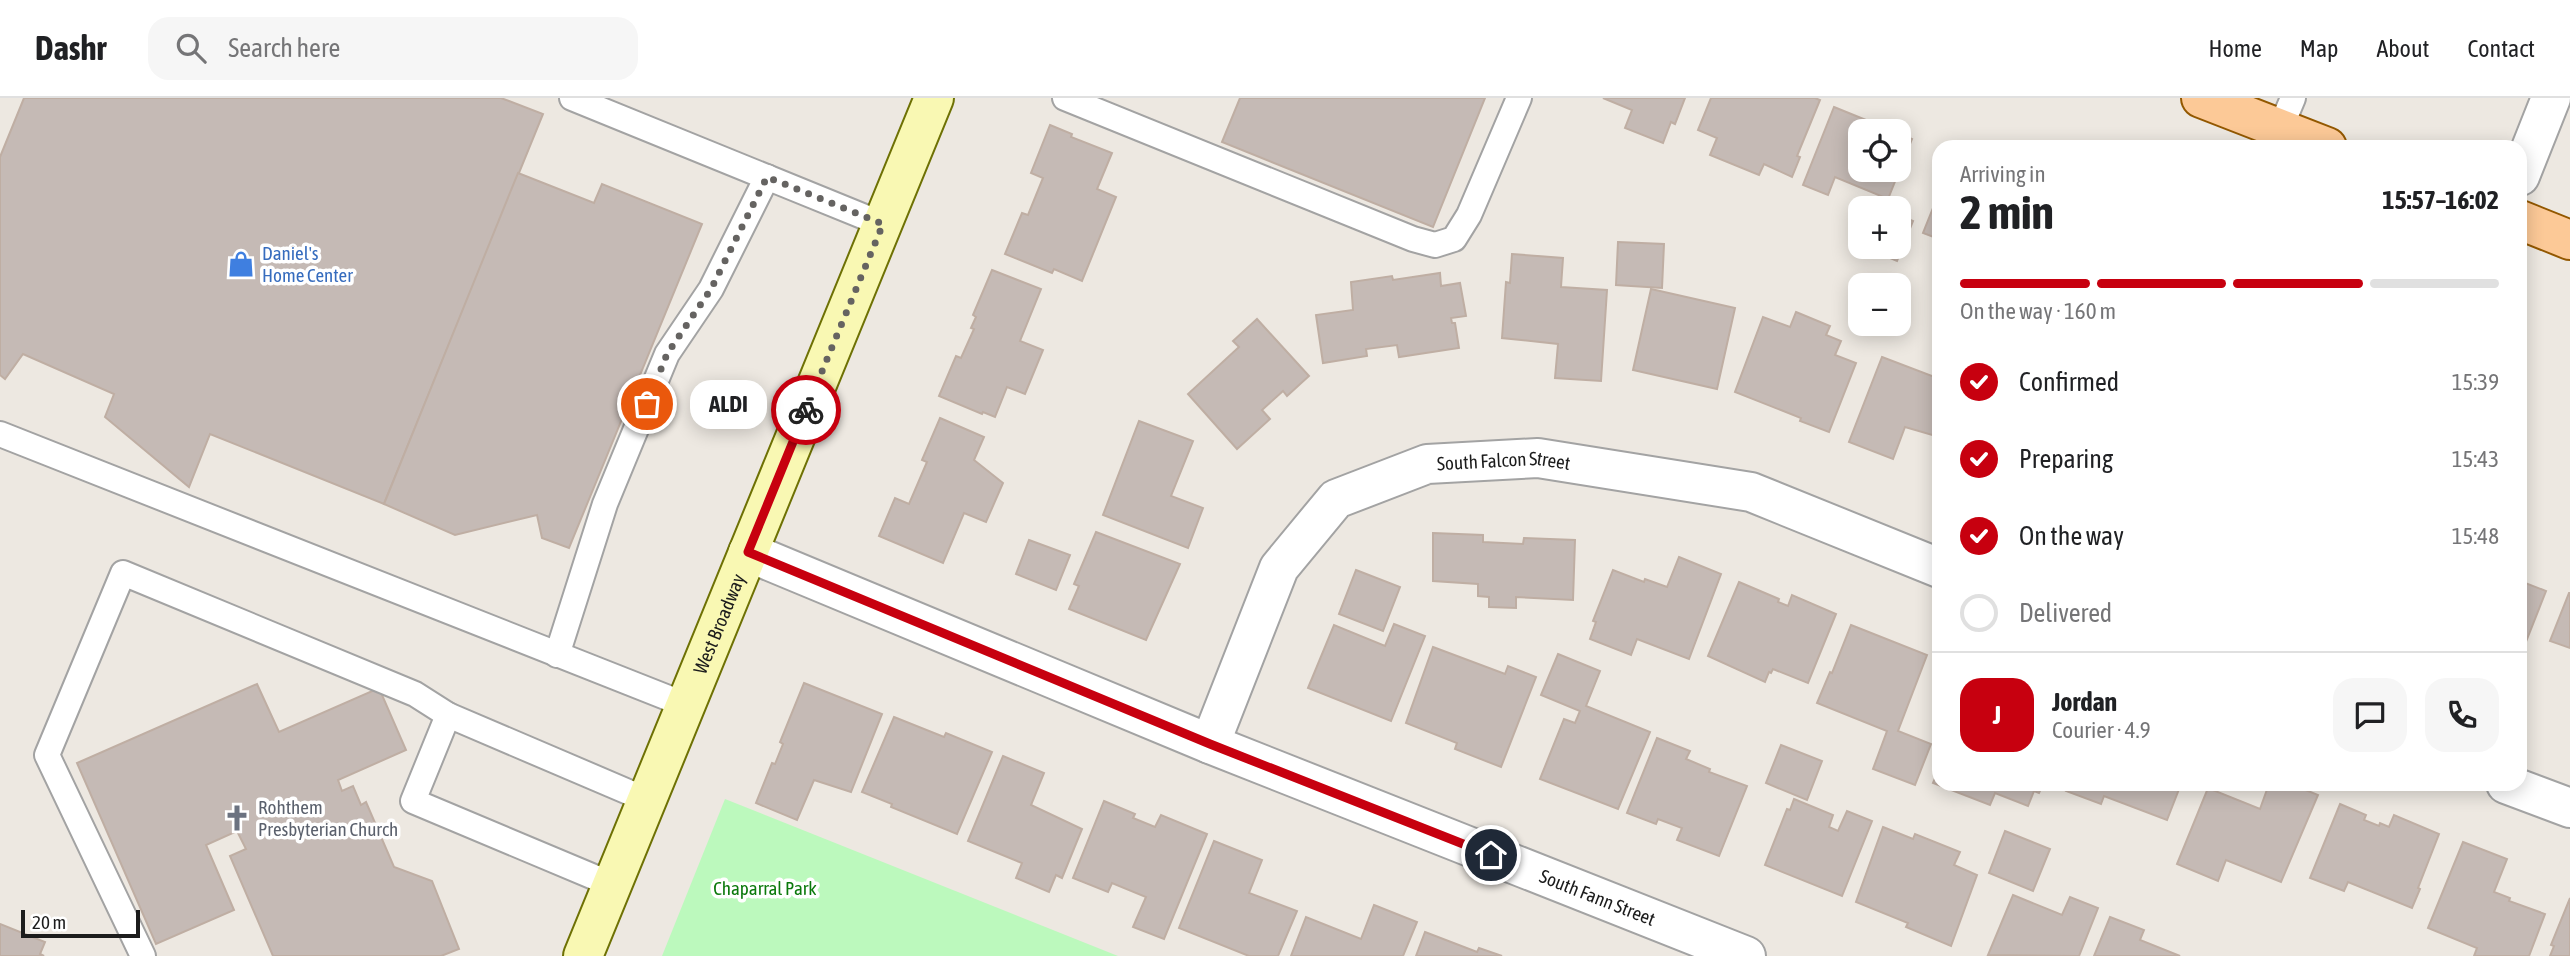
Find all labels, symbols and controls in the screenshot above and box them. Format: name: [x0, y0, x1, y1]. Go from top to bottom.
search box: [148, 17, 638, 80]
text: Dashr: [35, 29, 106, 67]
icon: search: [172, 29, 210, 67]
text: Search here: [228, 33, 340, 63]
text: Home: [2208, 35, 2262, 62]
text: Map: [2300, 35, 2338, 62]
text: About: [2376, 35, 2429, 62]
text: Contact: [2467, 35, 2535, 62]
map controls: [1848, 119, 1911, 336]
button: locate: [1848, 119, 1911, 182]
text: Arriving in: [1960, 161, 2046, 187]
text: 15:57–16:02: [2382, 185, 2499, 215]
text: 2 min: [1960, 186, 2054, 239]
button: +: [1848, 196, 1911, 259]
place label: Daniel's Home Center: [262, 242, 353, 286]
shop icon: Daniel's Home Center: [226, 249, 256, 279]
button: −: [1848, 273, 1911, 336]
text: On the way · 160 m: [1960, 298, 2116, 324]
icon: check: [1960, 363, 1998, 401]
text: Confirmed: [2019, 367, 2119, 397]
text: 15:39: [2452, 369, 2499, 395]
pin: [617, 374, 677, 434]
courier: [771, 375, 841, 445]
callout: ALDI: [689, 380, 766, 428]
icon: bag: [628, 385, 666, 423]
text: ALDI: [709, 391, 748, 417]
icon: bike: [787, 391, 825, 429]
icon: check: [1960, 440, 1998, 478]
text: Preparing: [2019, 444, 2113, 474]
text: 15:43: [2452, 446, 2499, 472]
street label: South Falcon Street: [1436, 447, 1572, 474]
icon: check: [1960, 517, 1998, 555]
text: On the way: [2019, 521, 2124, 551]
text: 15:48: [2452, 523, 2499, 549]
street label: West Broadway: [689, 570, 749, 677]
text: Delivered: [2019, 598, 2112, 628]
button: chat: [2333, 678, 2407, 752]
button: phone: [2425, 678, 2499, 752]
text: Jordan: [2052, 687, 2117, 717]
text: J: [1993, 700, 2001, 730]
text: Courier · 4.9: [2052, 717, 2151, 743]
place label: Rohthem Presbyterian Church: [258, 796, 398, 840]
church icon: Rohthem Presbyterian Church: [222, 803, 252, 833]
pin: [1461, 825, 1521, 885]
icon: home: [1472, 836, 1510, 874]
street label: South Fann Street: [1537, 865, 1658, 930]
park label: Chaparral Park: [713, 877, 817, 899]
scale bar: [21, 907, 140, 939]
text: 20 m: [32, 911, 66, 933]

